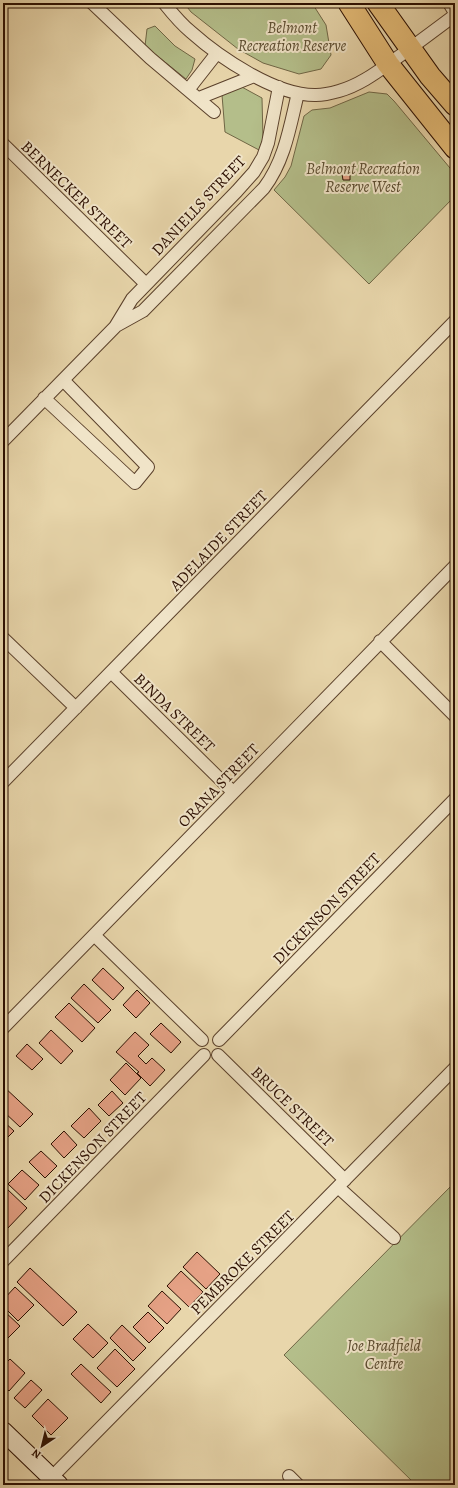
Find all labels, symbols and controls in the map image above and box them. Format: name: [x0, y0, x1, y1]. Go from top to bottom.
park label: Belmont Recreation Reserve: [238, 17, 346, 57]
street label: BERNECKER STREET: [16, 136, 137, 254]
street label: DANIELLS STREET: [147, 151, 251, 260]
park label: Belmont Recreation Reserve West: [306, 158, 420, 198]
street label: ADELAIDE STREET: [164, 485, 273, 597]
street label: BINDA STREET: [129, 668, 220, 757]
street label: ORANA STREET: [173, 739, 265, 832]
street label: DICKENSON STREET: [268, 848, 386, 969]
street label: BRUCE STREET: [246, 1062, 339, 1152]
street label: DICKENSON STREET: [34, 1087, 152, 1208]
street label: PEMBROKE STREET: [186, 1205, 300, 1320]
park label: Joe Bradfield Centre: [346, 1335, 422, 1375]
north arrow: [22, 1426, 62, 1466]
text: N: [29, 1445, 44, 1462]

